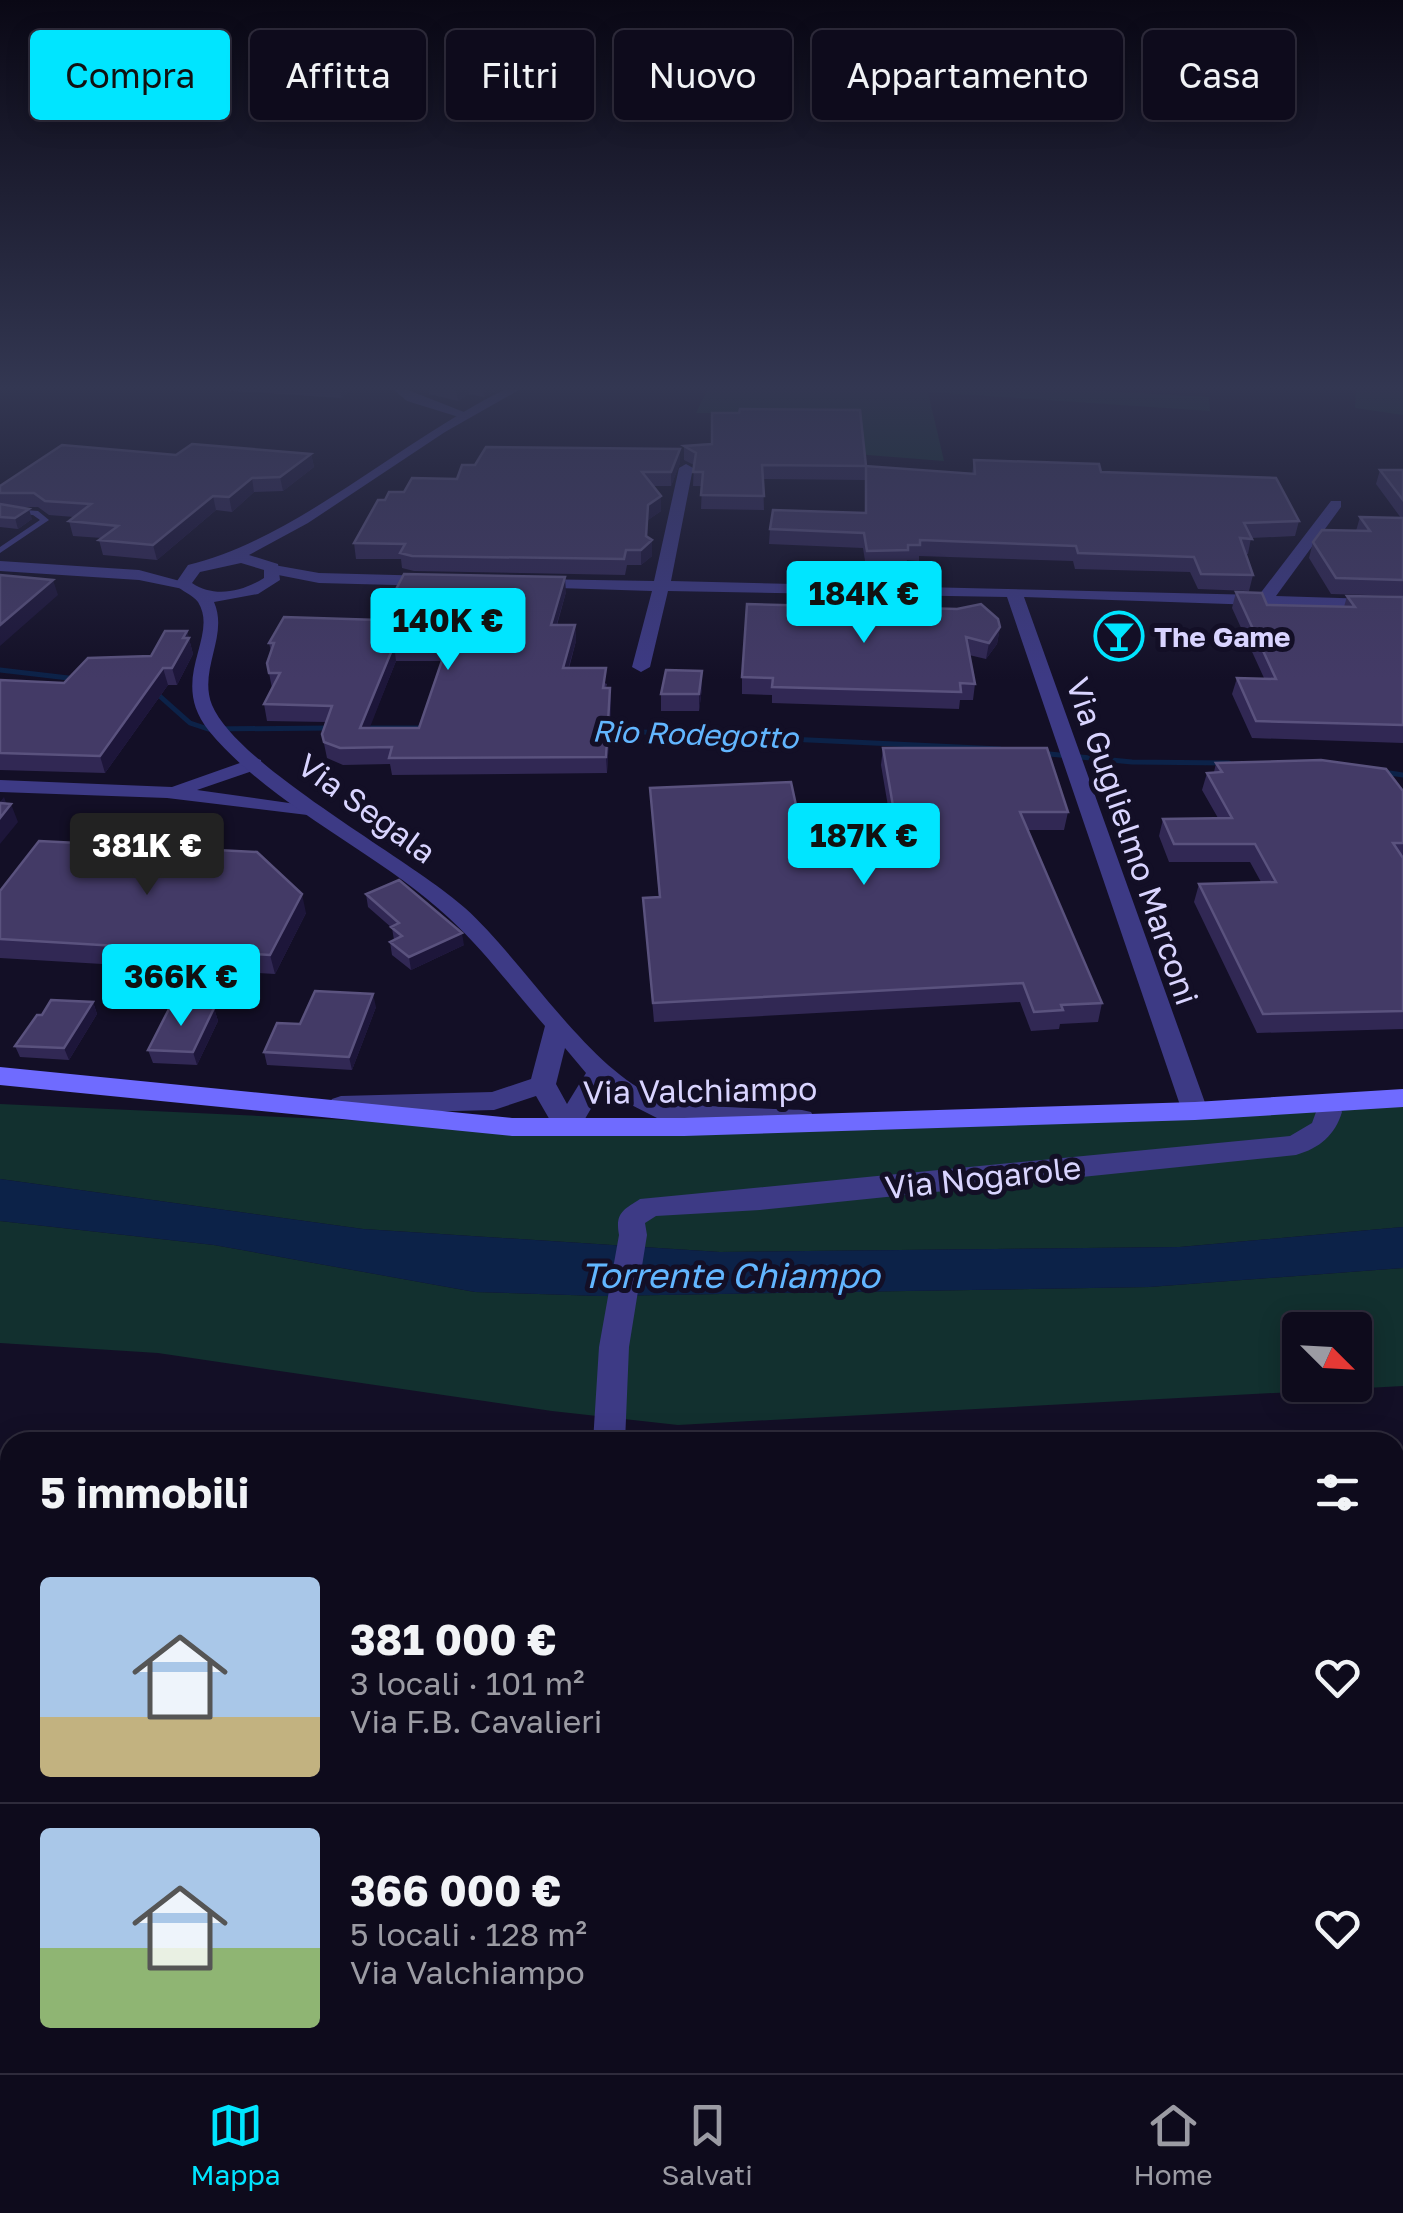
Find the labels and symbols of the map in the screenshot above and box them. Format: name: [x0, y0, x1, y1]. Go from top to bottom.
pin: 184K €: [783, 561, 945, 646]
pin: 140K €: [367, 588, 529, 673]
bar icon: The Game: [1093, 610, 1145, 662]
place label: The Game: [1154, 620, 1291, 653]
street label: Via Guglielmo Marconi: [1059, 672, 1207, 1010]
water label: Rio Rodegotto: [591, 712, 801, 756]
street label: Via Segala: [291, 745, 443, 871]
pin: 187K €: [783, 803, 945, 888]
pin: 381K €: [66, 813, 228, 898]
pin: 366K €: [100, 944, 262, 1029]
street label: Via Valchiampo: [582, 1069, 818, 1111]
street label: Via Nogarole: [883, 1148, 1083, 1206]
water label: Torrente Chiampo: [580, 1254, 881, 1296]
north arrow: [1282, 1312, 1372, 1402]

